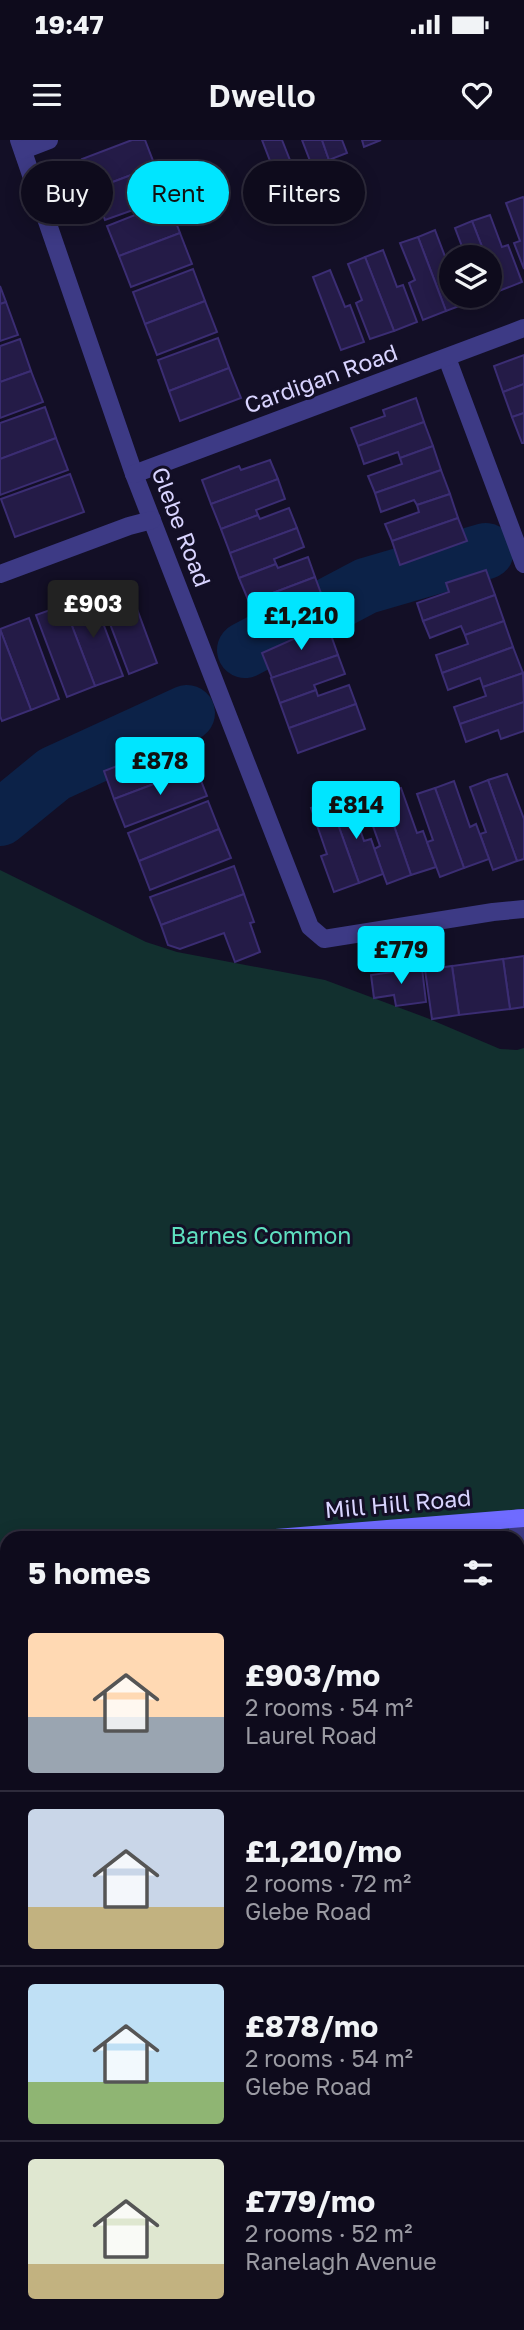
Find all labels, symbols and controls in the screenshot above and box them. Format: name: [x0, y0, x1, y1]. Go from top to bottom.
text: 19:47: [35, 9, 104, 40]
icon: menu: [28, 76, 66, 114]
text: Dwello: [208, 76, 316, 114]
icon: heart: [458, 76, 496, 114]
chip: Buy: [21, 161, 113, 224]
chip: Rent: [127, 161, 229, 224]
chip: Filters: [243, 161, 365, 224]
map controls: [439, 245, 502, 308]
button: layers: [439, 245, 502, 308]
street label: Cardigan Road: [240, 337, 401, 419]
street label: Glebe Road: [146, 463, 218, 591]
pin: £903: [52, 580, 134, 640]
text: £903: [64, 589, 122, 617]
pin: £1,210: [244, 592, 358, 652]
text: £1,210: [263, 601, 339, 629]
pin: £878: [119, 738, 201, 797]
text: £878: [131, 746, 189, 774]
pin: £814: [315, 782, 397, 841]
text: £814: [328, 790, 384, 818]
pin: £779: [360, 926, 442, 986]
text: £779: [374, 935, 428, 963]
park label: Barnes Common: [171, 1221, 351, 1249]
street label: Mill Hill Road: [324, 1483, 472, 1523]
icon: filters: [459, 1554, 497, 1592]
text: 5 homes: [28, 1555, 151, 1591]
text: £903/mo: [245, 1657, 380, 1693]
icon: home: [84, 1661, 168, 1745]
text: 2 rooms · 54 m²: [245, 1693, 413, 1721]
text: Laurel Road: [245, 1721, 377, 1749]
text: £1,210/mo: [245, 1833, 402, 1869]
icon: home: [84, 1837, 168, 1921]
text: 2 rooms · 72 m²: [245, 1869, 411, 1897]
text: Glebe Road: [245, 1897, 371, 1925]
text: £878/mo: [245, 2008, 378, 2044]
icon: home: [84, 2012, 168, 2096]
text: 2 rooms · 54 m²: [245, 2044, 413, 2072]
text: Glebe Road: [245, 2072, 371, 2100]
text: £779/mo: [245, 2183, 375, 2219]
icon: home: [84, 2187, 168, 2271]
text: 2 rooms · 52 m²: [245, 2219, 412, 2247]
text: Ranelagh Avenue: [245, 2247, 436, 2275]

